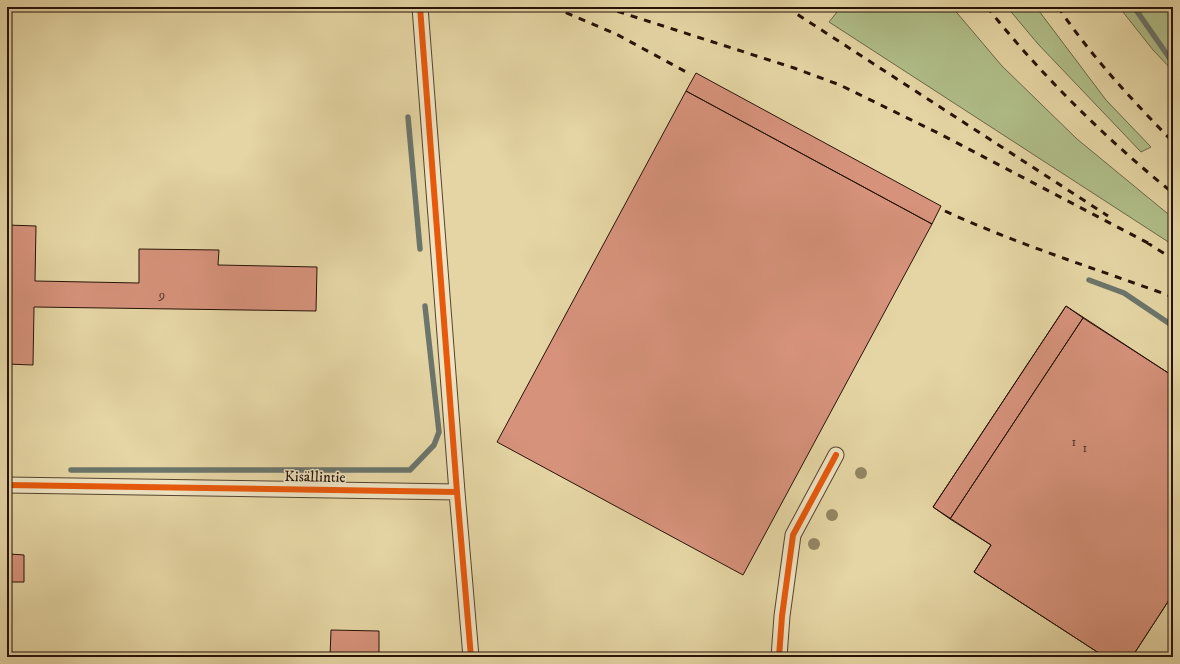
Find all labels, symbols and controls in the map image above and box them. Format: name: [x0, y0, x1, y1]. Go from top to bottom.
house number: 9: [158, 287, 165, 303]
house number: 1: [1072, 434, 1077, 450]
house number: 1: [1083, 440, 1088, 456]
street label: Kisällintie: [284, 467, 346, 487]

